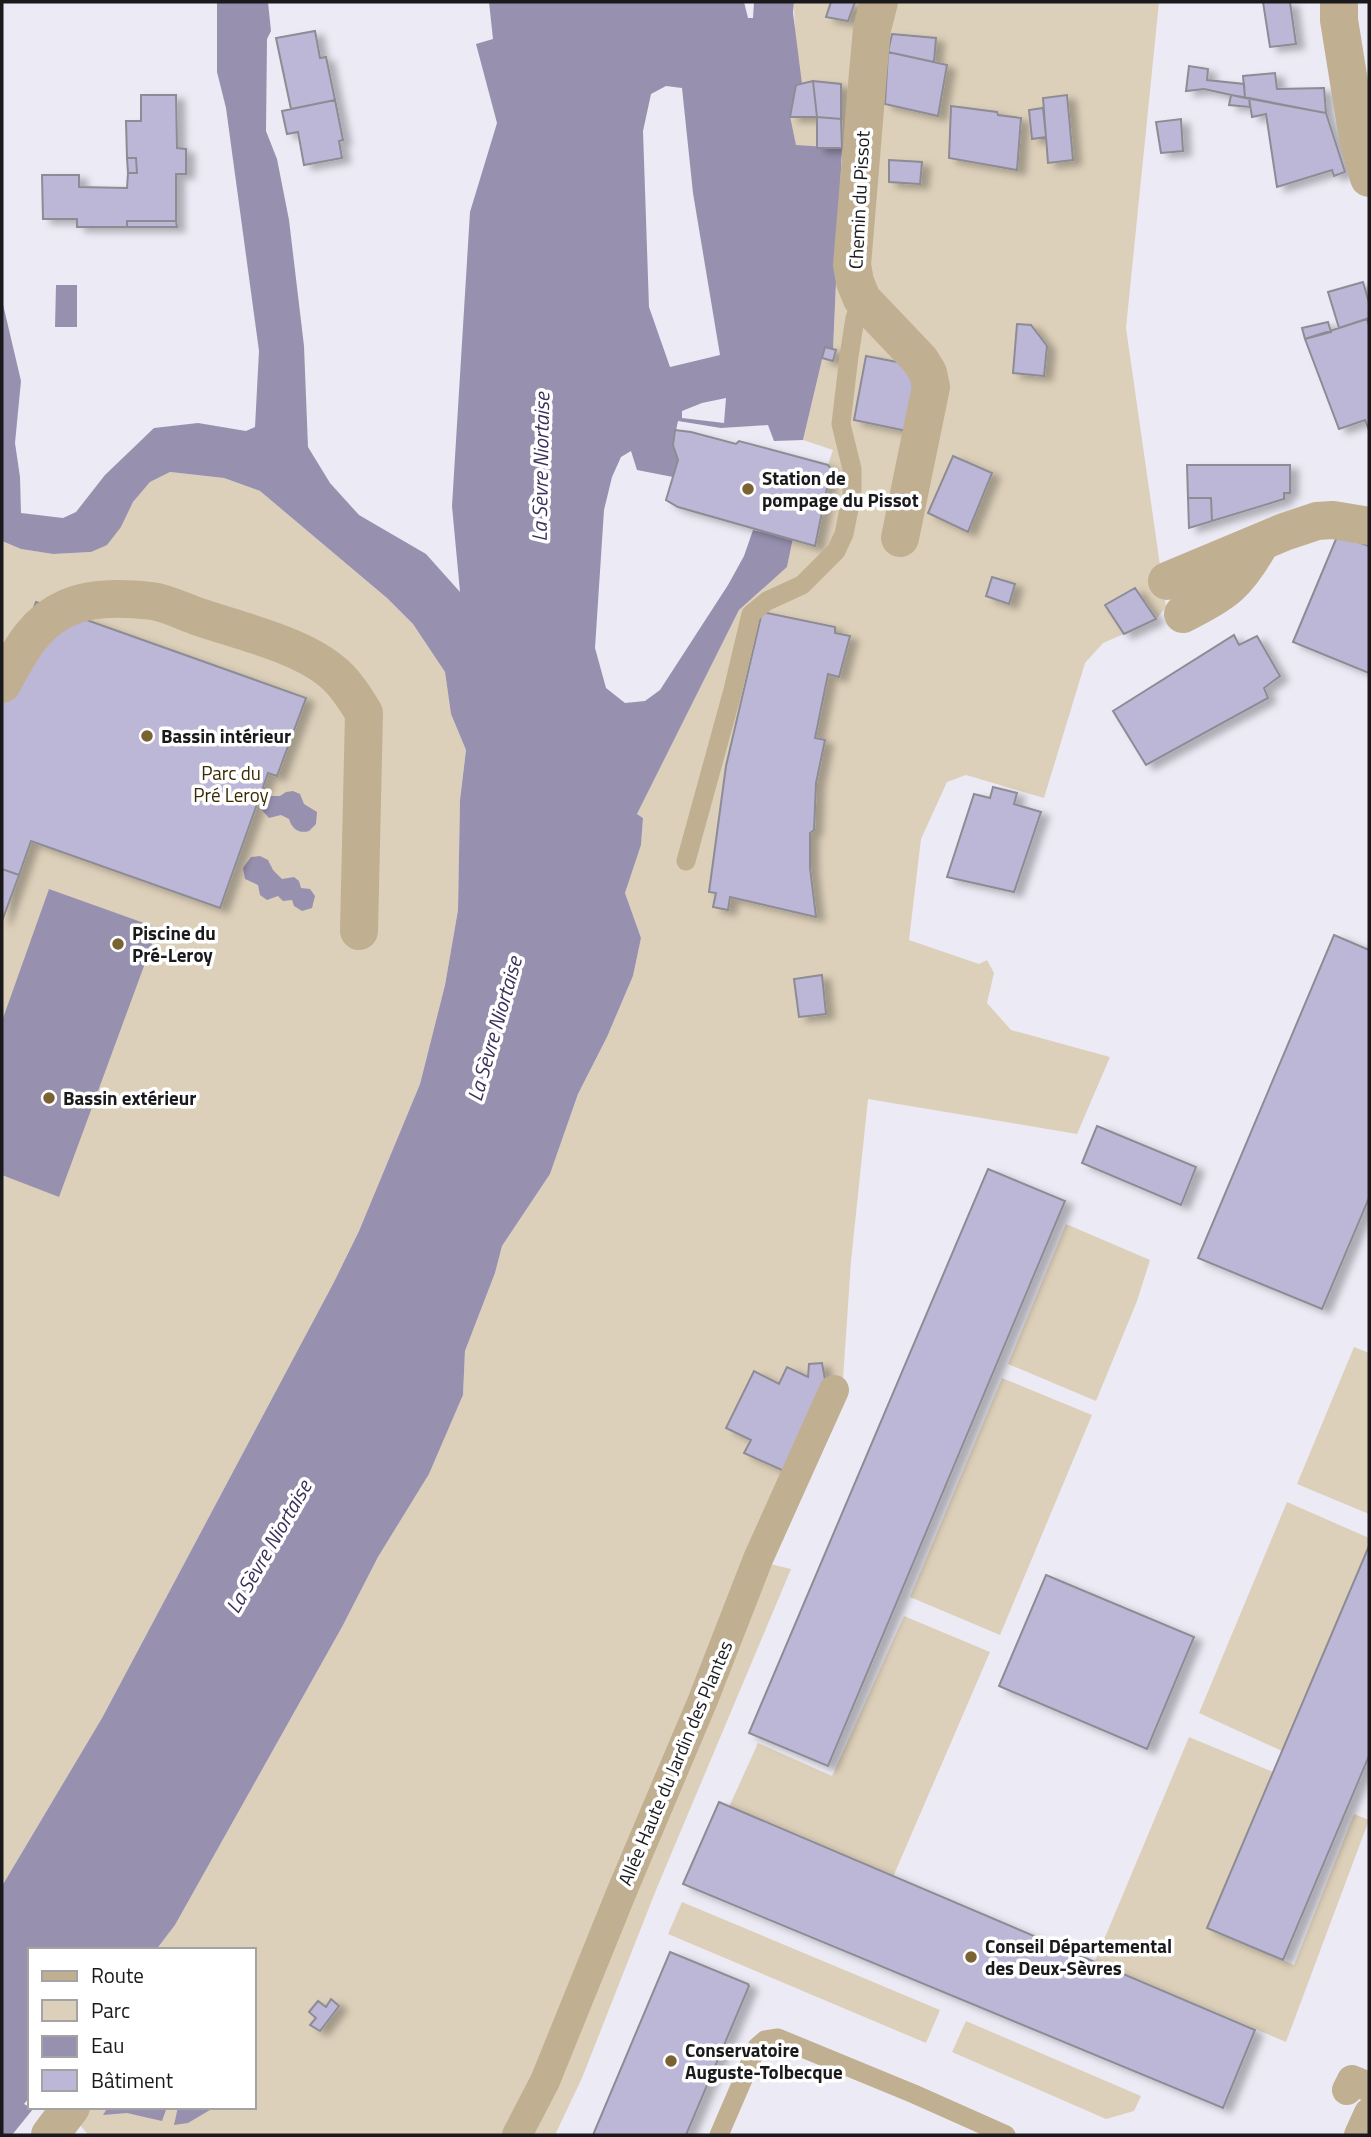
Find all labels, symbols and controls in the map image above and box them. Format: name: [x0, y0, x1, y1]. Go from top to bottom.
street label: Chemin du Pissot: [840, 130, 877, 270]
water label: La Sèvre Niortaise: [523, 391, 557, 542]
place label: Station de pompage du Pissot: [762, 463, 919, 514]
marker: Station de pompage du Pissot: [740, 481, 756, 497]
place label: Bassin intérieur: [161, 721, 291, 750]
marker: Bassin intérieur: [139, 728, 155, 744]
park label: Parc du Pré Leroy: [193, 758, 269, 809]
place label: Piscine du Pré-Leroy: [132, 918, 216, 969]
marker: Piscine du Pré-Leroy: [110, 936, 126, 952]
water label: La Sèvre Niortaise: [458, 951, 530, 1105]
place label: Bassin extérieur: [63, 1083, 196, 1112]
marker: Bassin extérieur: [41, 1090, 57, 1106]
water label: La Sèvre Niortaise: [217, 1473, 320, 1619]
street label: Allée Haute du Jardin des Plantes: [610, 1636, 739, 1890]
place label: Conseil Départemental des Deux-Sèvres: [985, 1931, 1172, 1982]
legend: [28, 1948, 256, 2109]
marker: Conseil Départemental des Deux-Sèvres: [963, 1949, 979, 1965]
text: Route: [91, 1959, 144, 1991]
text: Parc: [91, 1994, 130, 2026]
text: Eau: [91, 2029, 124, 2061]
place label: Conservatoire Auguste-Tolbecque: [685, 2035, 843, 2086]
marker: Conservatoire Auguste-Tolbecque: [663, 2053, 679, 2069]
text: Bâtiment: [91, 2064, 174, 2096]

